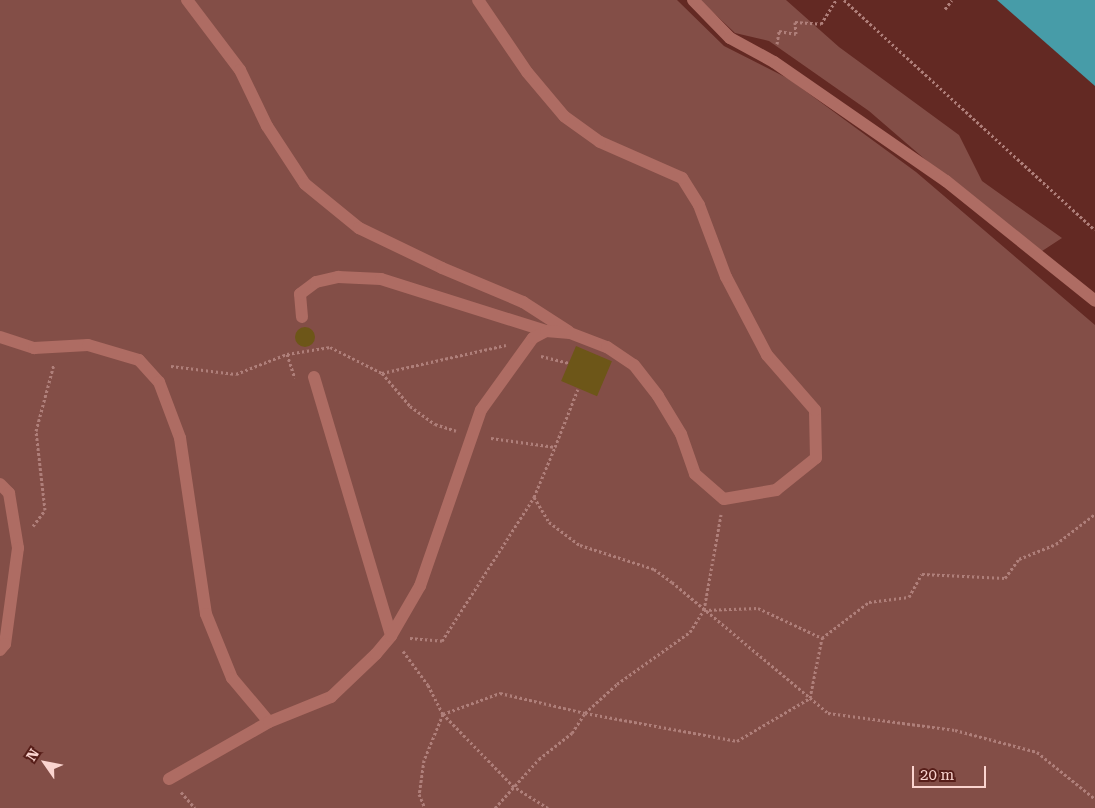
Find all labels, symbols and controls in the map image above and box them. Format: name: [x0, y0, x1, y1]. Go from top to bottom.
north arrow: [20, 738, 70, 788]
text: N: [23, 746, 42, 764]
scale bar: [915, 756, 989, 788]
text: 20 m: [920, 766, 954, 784]

